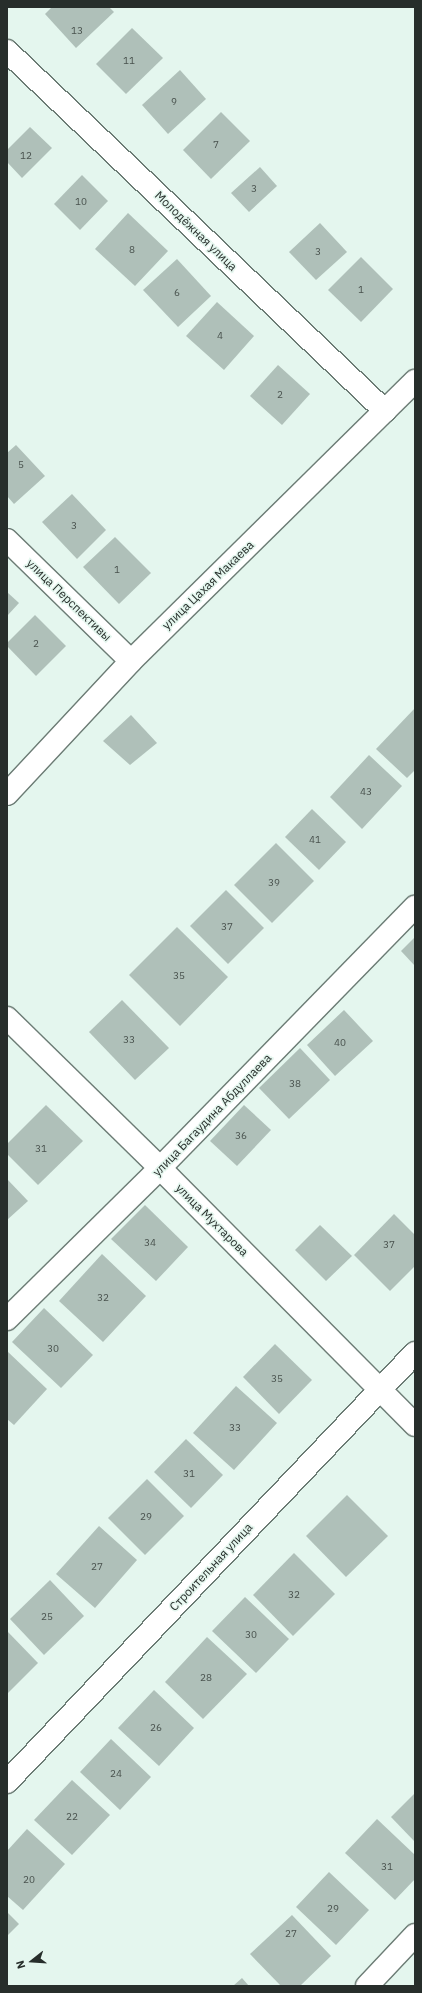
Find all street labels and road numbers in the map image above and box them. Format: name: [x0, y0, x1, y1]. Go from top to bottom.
street label: Молодёжная улица: [152, 188, 240, 274]
street label: улица Цахая Макаева: [159, 538, 257, 632]
street label: улица Перспективы: [24, 556, 114, 644]
street label: улица Багаудина Абдуллаева: [150, 1051, 274, 1179]
street label: улица Мухтарова: [173, 1181, 251, 1259]
street label: Строительная улица: [167, 1520, 255, 1614]

